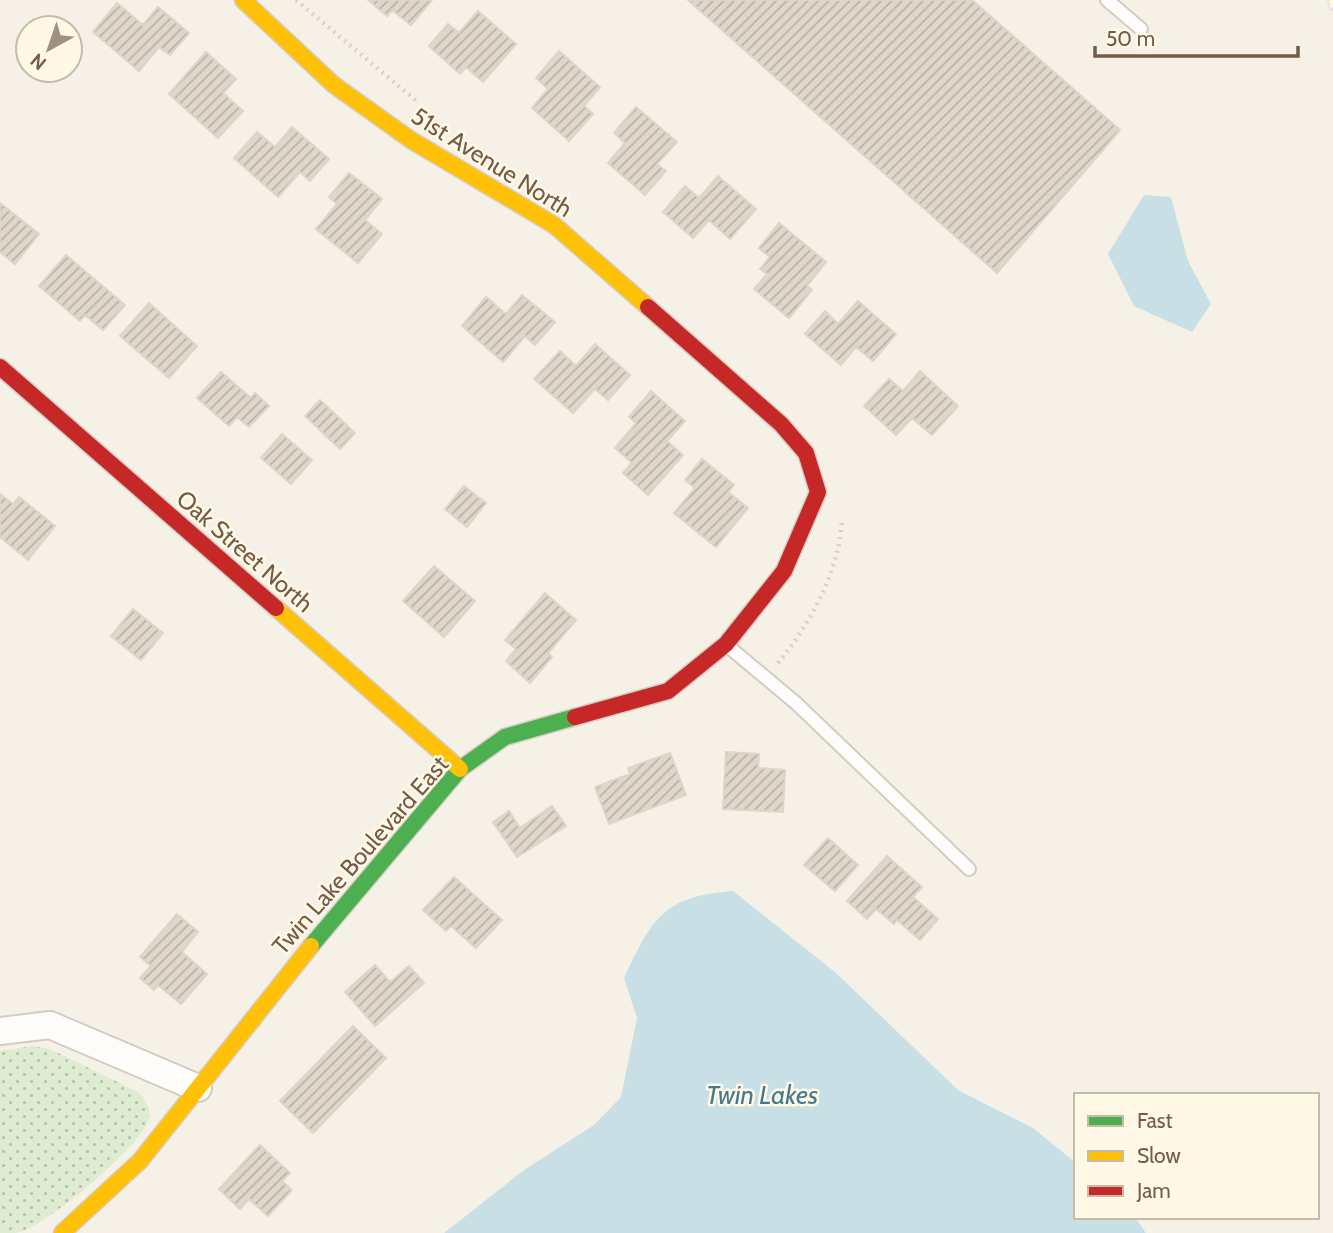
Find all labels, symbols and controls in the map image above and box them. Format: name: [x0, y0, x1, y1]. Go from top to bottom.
north arrow: [14, 14, 84, 84]
scale bar: [1095, 14, 1298, 58]
text: 50 m: [1106, 26, 1155, 51]
text: N: [26, 49, 51, 75]
street label: 51st Avenue North: [406, 101, 578, 223]
street label: Oak Street North: [171, 484, 319, 618]
street label: Twin Lake Boulevard East: [266, 750, 454, 960]
water label: Twin Lakes: [706, 1079, 818, 1111]
legend: [1074, 1093, 1319, 1219]
text: Fast: [1137, 1108, 1173, 1133]
text: Slow: [1137, 1143, 1181, 1168]
text: Jam: [1136, 1178, 1171, 1203]

